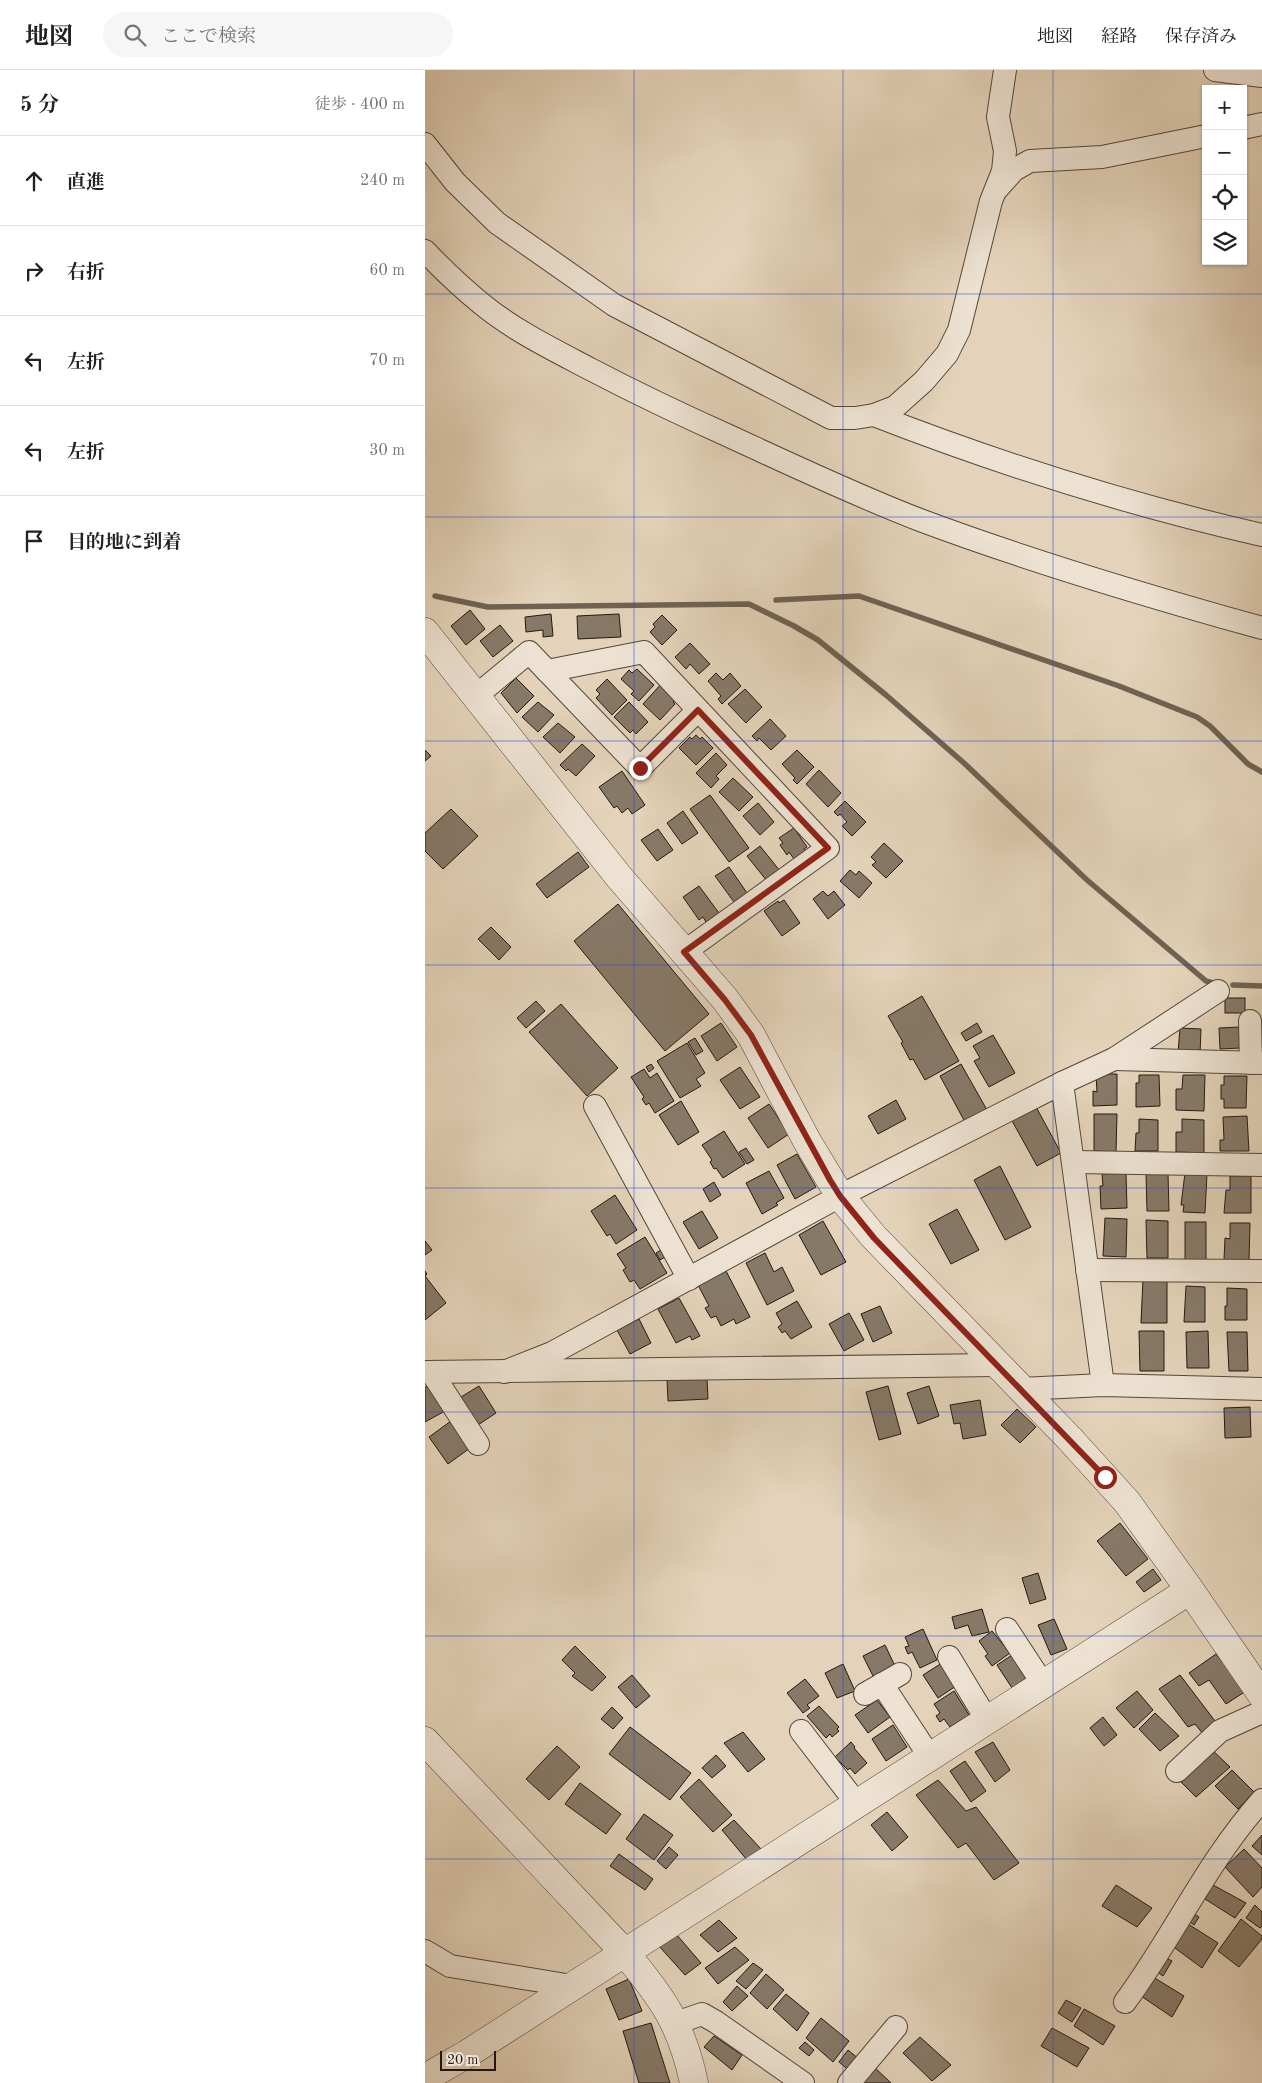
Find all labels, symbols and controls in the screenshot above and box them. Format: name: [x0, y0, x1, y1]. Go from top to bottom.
search box: [103, 12, 453, 57]
icon: search: [121, 21, 149, 49]
text: 地図: [25, 26, 73, 50]
text: ここで検索: [161, 28, 256, 47]
text: 地図: [1037, 28, 1073, 46]
text: 経路: [1101, 28, 1137, 46]
text: 保存済み: [1165, 28, 1237, 46]
map controls: [1202, 85, 1247, 265]
button: +: [1202, 85, 1247, 130]
text: 5 分: [20, 95, 59, 116]
text: 徒歩 · 400 m: [315, 97, 405, 113]
button: −: [1202, 130, 1247, 175]
icon: ahead: [20, 167, 48, 195]
text: 240 m: [360, 173, 405, 189]
text: 直進: [67, 174, 105, 193]
button: locate: [1202, 175, 1247, 220]
button: layers: [1202, 220, 1247, 265]
icon: right: [20, 257, 48, 285]
text: 60 m: [369, 263, 405, 279]
text: 右折: [67, 264, 105, 283]
icon: left: [20, 347, 48, 375]
text: 70 m: [369, 353, 405, 369]
text: 左折: [67, 354, 105, 373]
icon: left: [20, 437, 48, 465]
text: 30 m: [369, 443, 405, 459]
text: 左折: [67, 444, 105, 463]
icon: arrive: [20, 527, 48, 555]
text: 目的地に到着: [67, 534, 181, 553]
route end: [629, 757, 652, 780]
route start: [1094, 1466, 1117, 1489]
scale bar: [440, 2048, 496, 2071]
text: 20 m: [447, 2053, 478, 2067]

